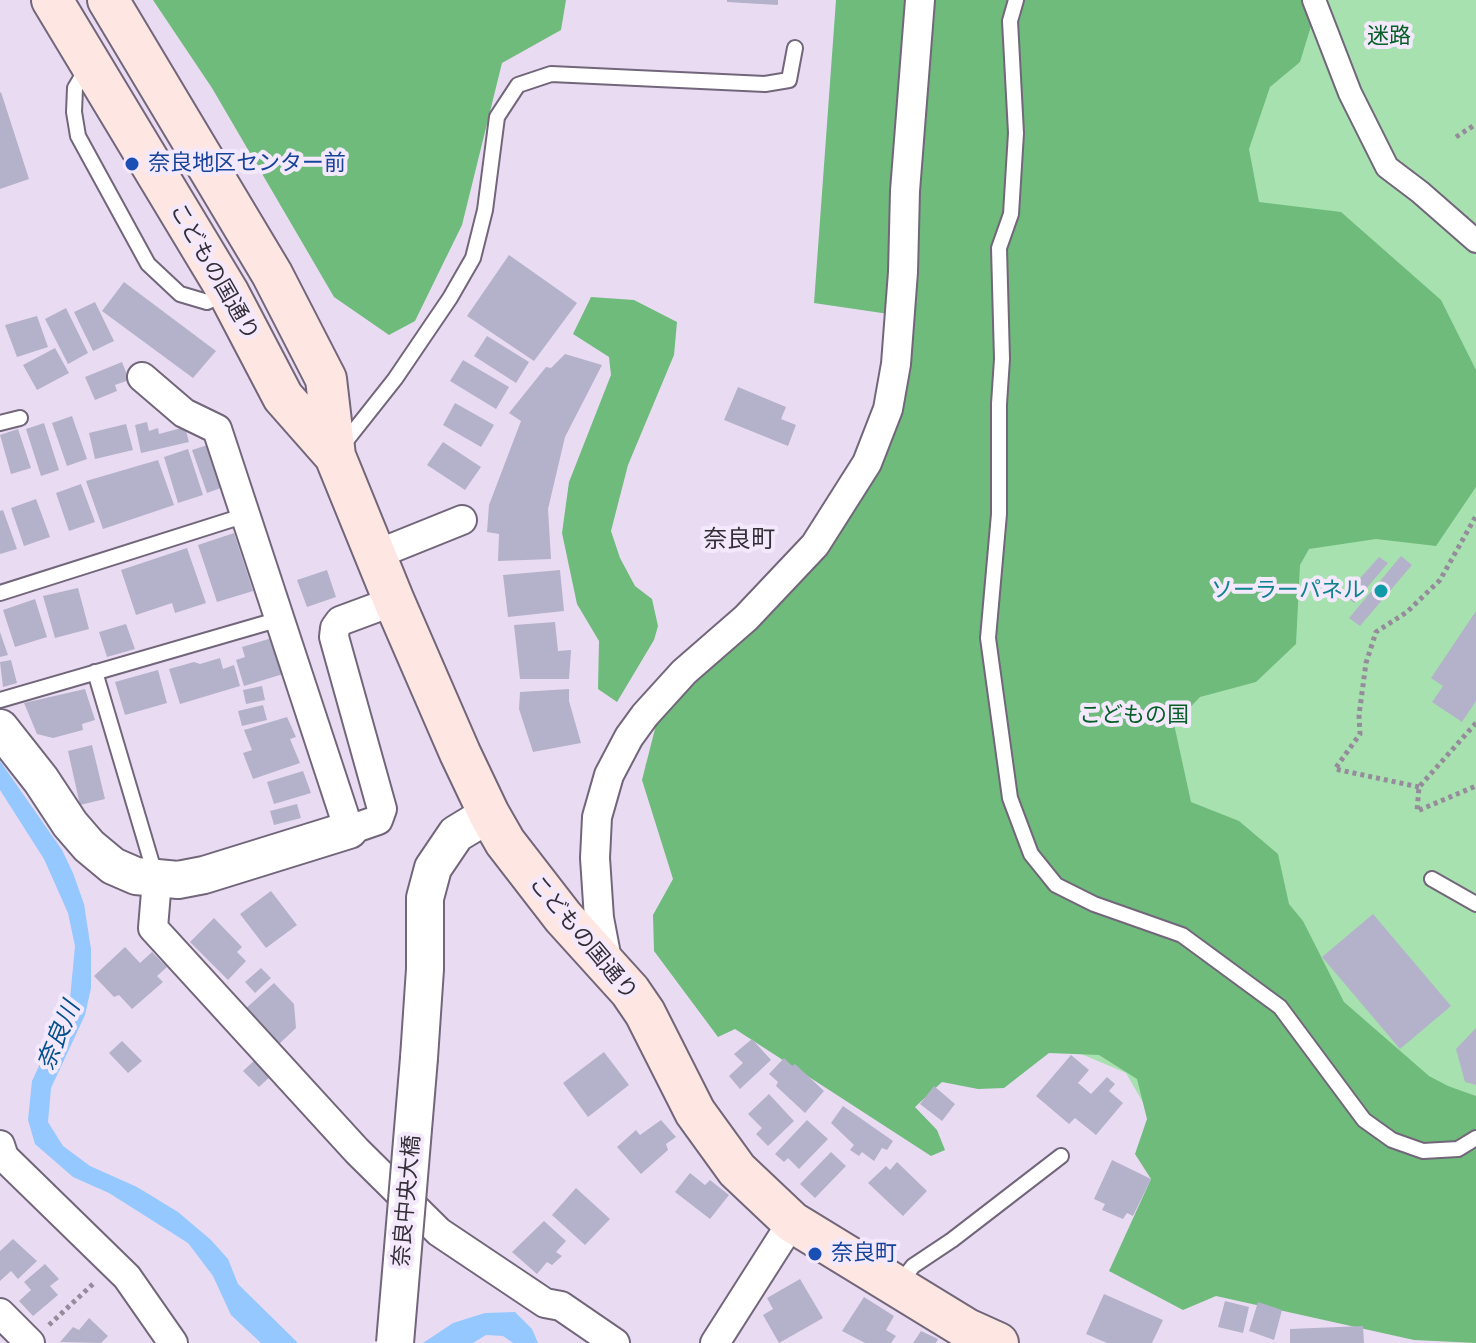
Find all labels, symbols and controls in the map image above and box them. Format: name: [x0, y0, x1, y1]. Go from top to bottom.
park label: 迷路: [1367, 24, 1411, 50]
place label: 奈良地区センター前: [148, 151, 346, 177]
marker: 奈良地区センター前: [123, 155, 141, 173]
street label: こどもの国通り: [164, 199, 264, 345]
district label: 奈良町: [703, 526, 775, 554]
place label: ソーラーパネル: [1211, 578, 1365, 604]
marker: ソーラーパネル: [1372, 582, 1390, 600]
park label: こどもの国: [1079, 703, 1189, 729]
street label: こどもの国通り: [523, 871, 643, 1005]
water label: 奈良川: [32, 997, 86, 1075]
street label: 奈良中央大橋: [388, 1134, 426, 1268]
place label: 奈良町: [831, 1241, 897, 1267]
marker: 奈良町: [806, 1245, 824, 1263]

